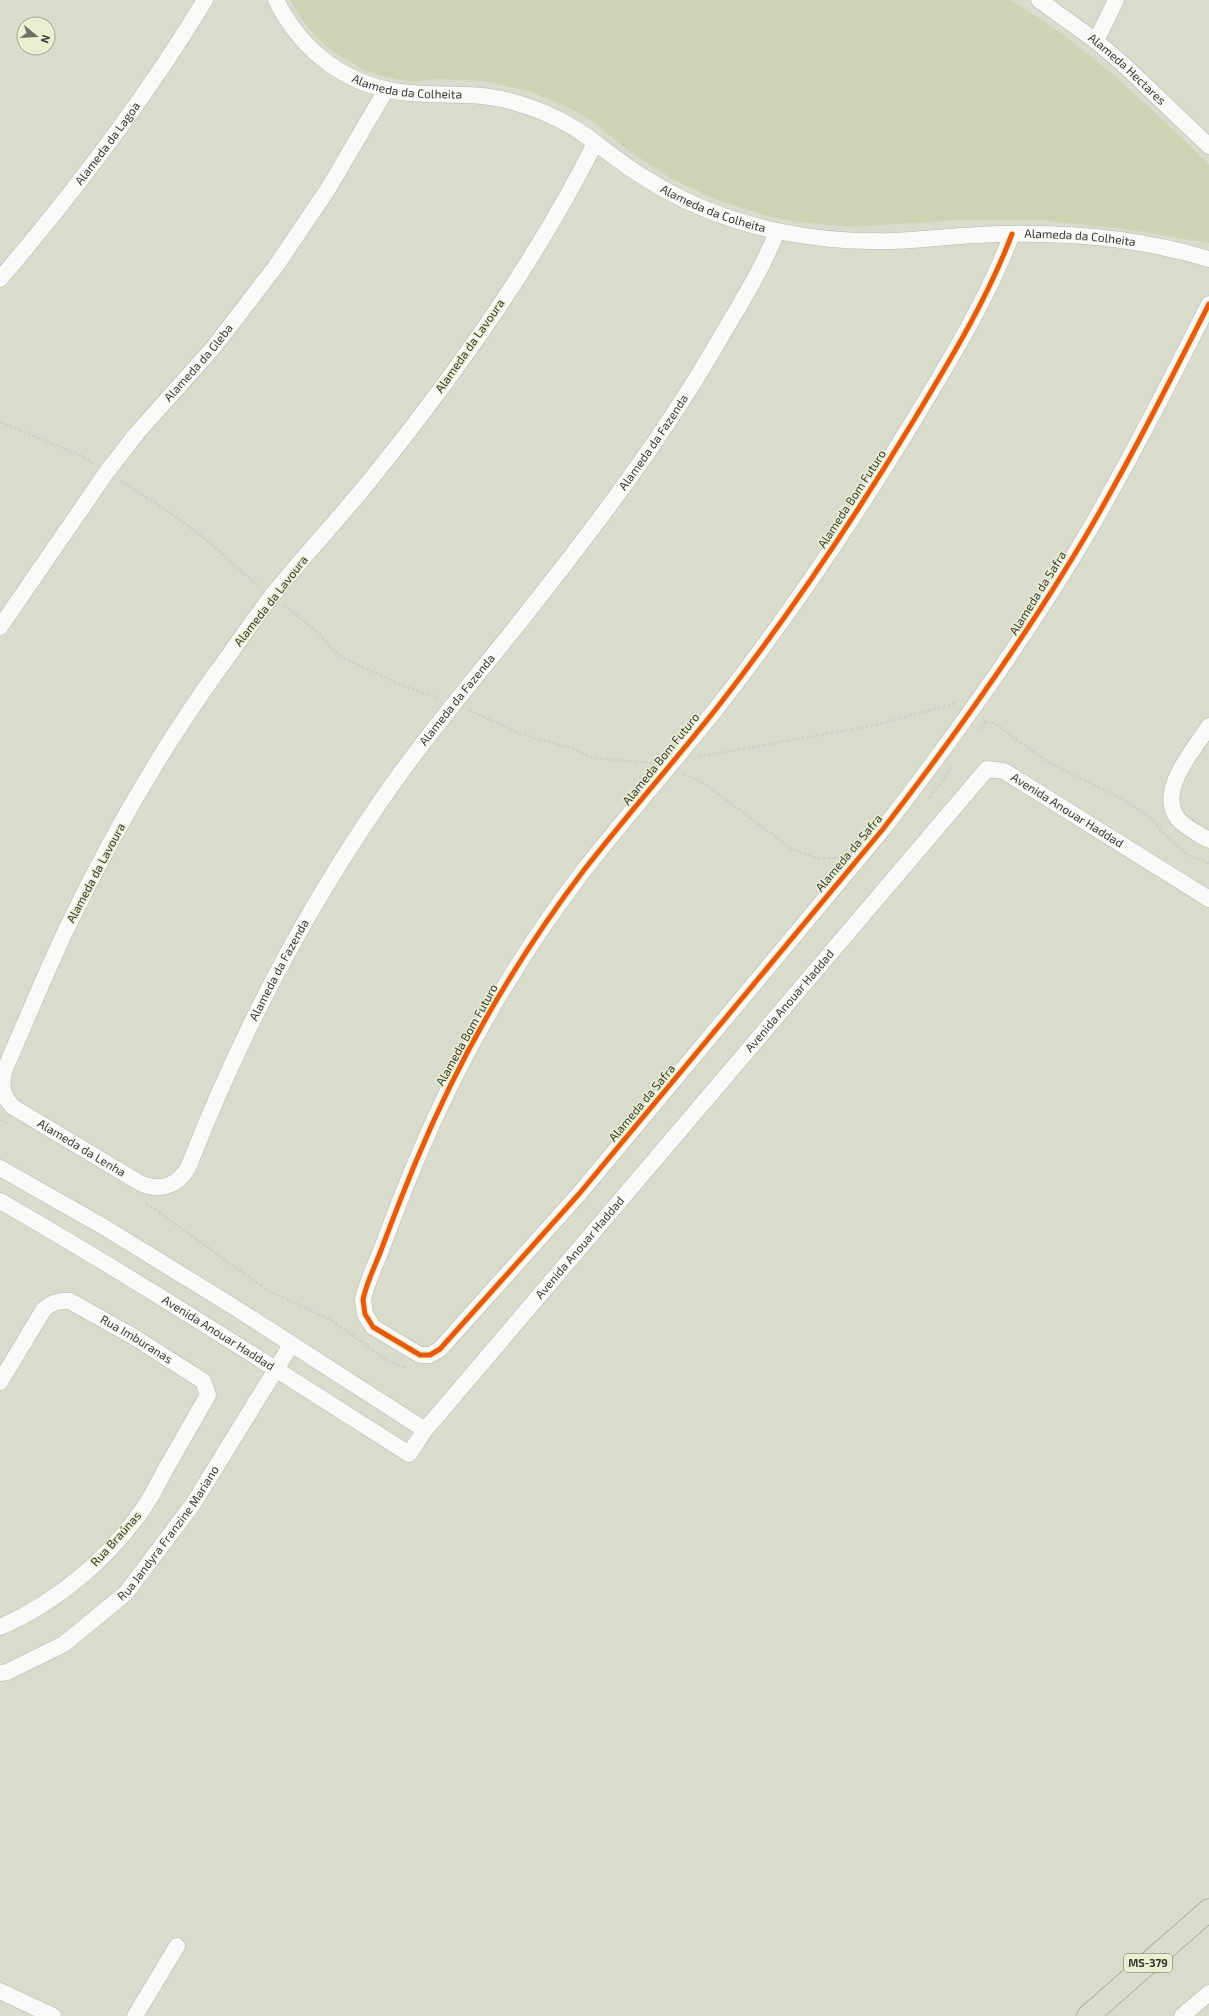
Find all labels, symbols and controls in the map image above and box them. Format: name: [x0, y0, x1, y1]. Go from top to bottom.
north arrow: [16, 16, 56, 56]
street label: Alameda Hectares: [1086, 30, 1169, 107]
text: N: [39, 33, 53, 45]
street label: Alameda da Colheita: [350, 70, 462, 101]
street label: Alameda da Lagoa: [71, 99, 142, 187]
street label: Alameda da Colheita: [659, 181, 767, 234]
street label: Alameda da Colheita: [1024, 226, 1137, 248]
street label: Alameda da Lavoura: [432, 296, 507, 395]
street label: Alameda da Gleba: [161, 321, 235, 404]
street label: Alameda da Fazenda: [615, 391, 690, 492]
street label: Alameda Bom Futuro: [814, 447, 888, 550]
street label: Alameda da Safra: [1006, 548, 1069, 637]
street label: Alameda da Lavoura: [231, 552, 310, 648]
street label: Alameda da Fazenda: [416, 651, 497, 748]
street label: Alameda Bom Futuro: [619, 709, 702, 807]
street label: Avenida Anouar Haddad: [1009, 769, 1126, 850]
street label: Alameda da Safra: [812, 811, 884, 894]
street label: Alameda da Lavoura: [63, 820, 127, 925]
street label: Alameda da Fazenda: [246, 916, 311, 1023]
street label: Avenida Anouar Haddad: [742, 946, 836, 1054]
street label: Alameda Bom Futuro: [432, 981, 500, 1088]
street label: Alameda da Safra: [605, 1061, 677, 1144]
street label: Alameda da Lenha: [36, 1115, 129, 1179]
street label: Avenida Anouar Haddad: [532, 1193, 627, 1301]
street label: Avenida Anouar Haddad: [160, 1292, 277, 1373]
street label: Rua Imburanas: [98, 1312, 176, 1366]
street label: Rua Jandyra Franzine Mariano: [114, 1463, 221, 1603]
street label: Rua Braúnas: [87, 1508, 143, 1569]
road number: MS-379: [1124, 1954, 1172, 1972]

